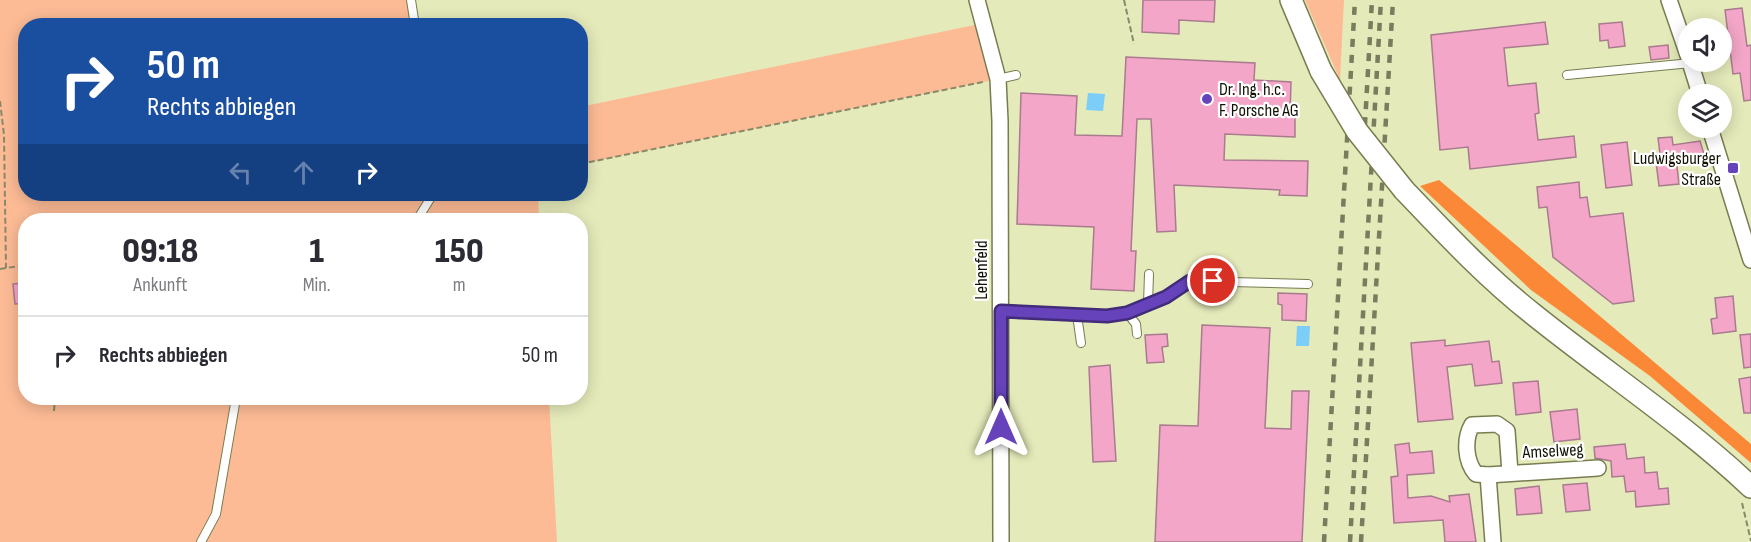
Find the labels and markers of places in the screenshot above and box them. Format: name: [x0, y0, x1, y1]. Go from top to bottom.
place label: Dr. Ing. h.c. F. Porsche AG: [1219, 79, 1299, 121]
marker: Dr. Ing. h.c. F. Porsche AG: [1200, 92, 1214, 106]
place label: Ludwigsburger Straße: [1633, 148, 1721, 190]
marker: Ludwigsburger Straße: [1726, 161, 1740, 175]
pin: [1187, 255, 1238, 306]

